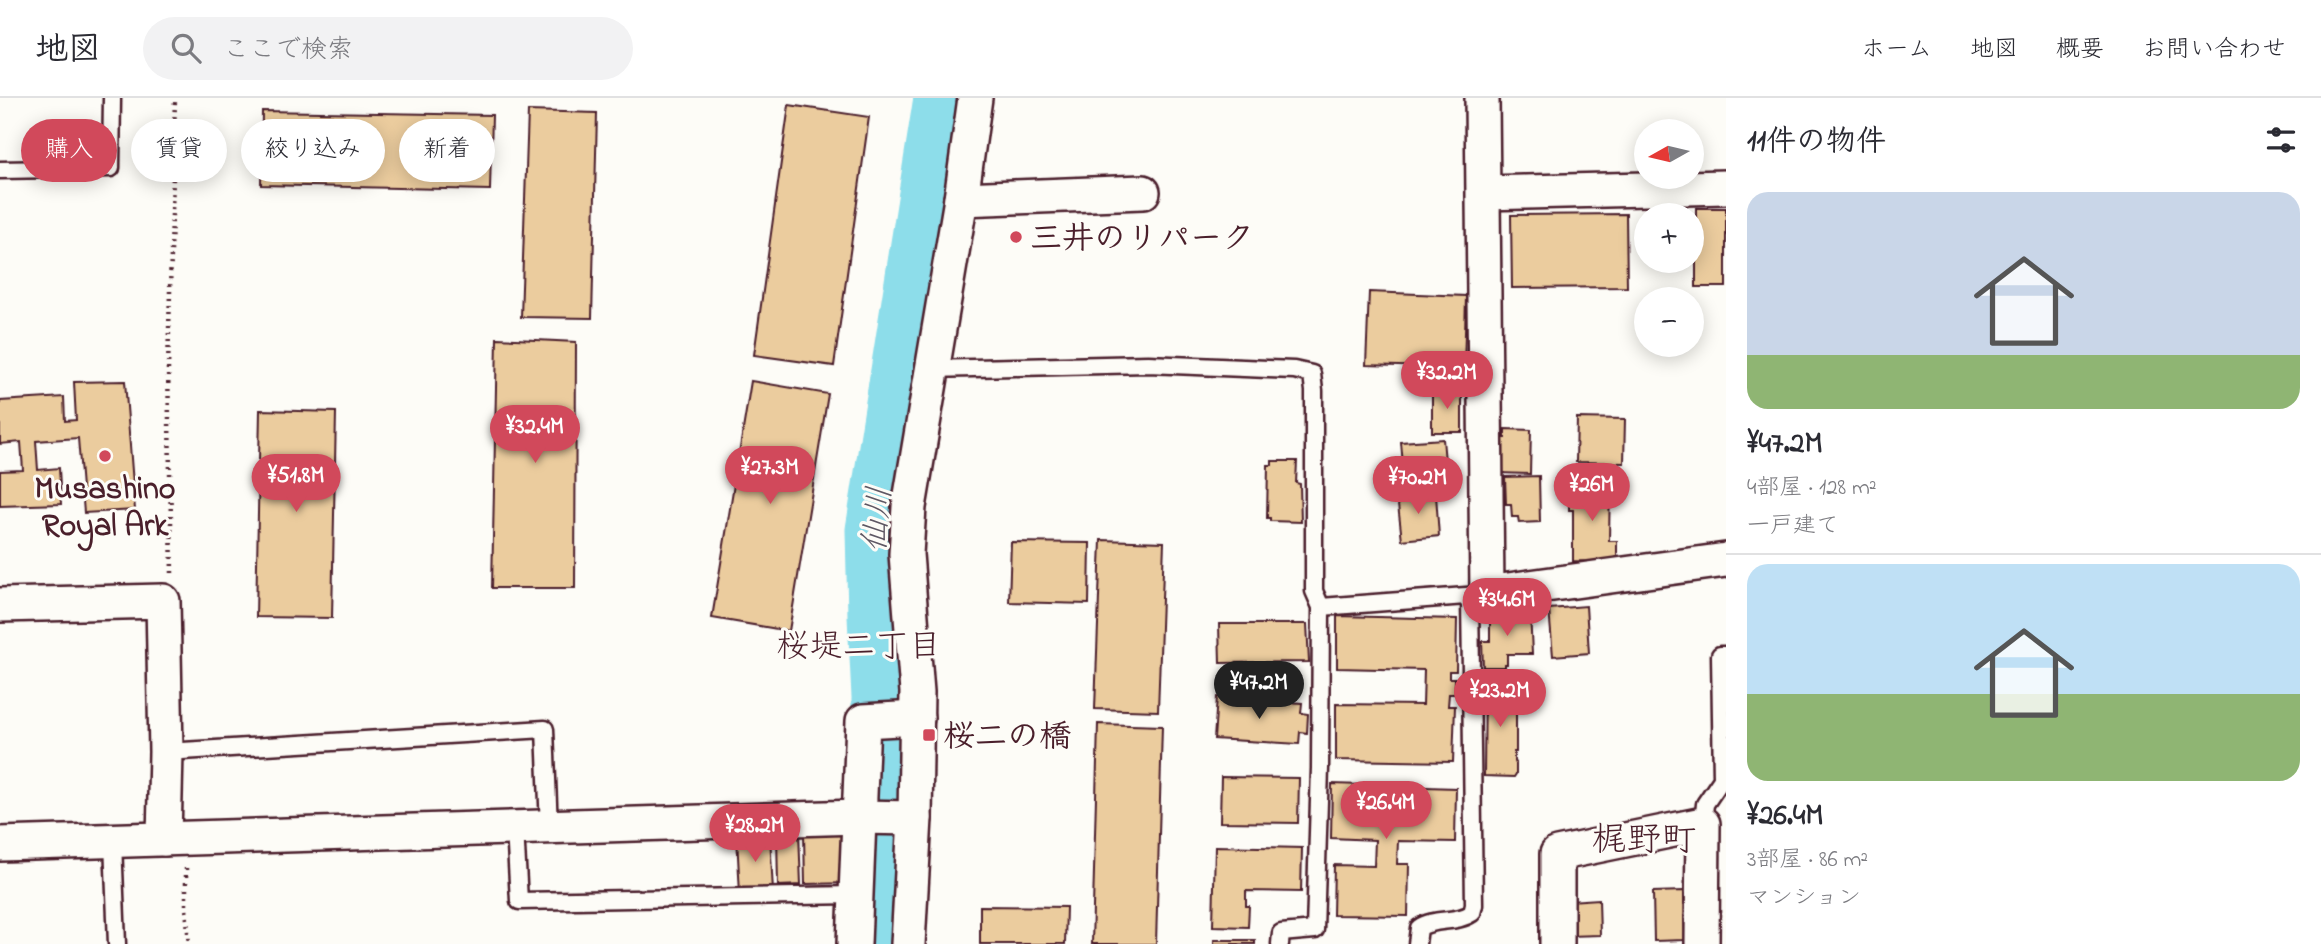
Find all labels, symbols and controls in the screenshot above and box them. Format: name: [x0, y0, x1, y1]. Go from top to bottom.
search box: [143, 17, 633, 80]
text: 地図: [35, 27, 101, 75]
icon: search: [167, 29, 205, 67]
text: ここで検索: [223, 32, 353, 70]
text: ホーム: [1861, 33, 1932, 68]
text: 地図: [1970, 33, 2018, 68]
text: 概要: [2056, 33, 2104, 68]
text: お問い合わせ: [2142, 33, 2286, 68]
chip: 購入: [21, 119, 117, 182]
chip: 賃貸: [131, 119, 227, 182]
chip: 絞り込み: [241, 119, 385, 182]
chip: 新着: [399, 119, 495, 182]
north arrow: [1634, 119, 1704, 189]
map controls: [1634, 119, 1704, 357]
text: 11件の物件: [1747, 121, 1886, 165]
icon: filters: [2262, 121, 2300, 159]
button: +: [1634, 203, 1704, 273]
place label: 三井のリパーク: [1030, 217, 1254, 264]
marker: 三井のリパーク: [1008, 229, 1024, 245]
icon: home: [1961, 238, 2087, 364]
button: −: [1634, 287, 1704, 357]
pin: ¥32.2M: [1390, 352, 1504, 411]
text: ¥32.2M: [1417, 357, 1477, 390]
pin: ¥32.4M: [478, 406, 592, 465]
text: ¥32.4M: [506, 411, 564, 444]
text: ¥47.2M: [1747, 423, 1823, 467]
pin: ¥27.3M: [713, 446, 827, 506]
marker: Musashino Royal Ark: [97, 448, 113, 464]
text: ¥27.3M: [741, 452, 799, 485]
pin: ¥51.8M: [239, 454, 353, 514]
pin: ¥70.2M: [1361, 456, 1475, 516]
text: ¥51.8M: [268, 460, 324, 493]
text: ¥70.2M: [1389, 462, 1447, 495]
pin: ¥26M: [1551, 464, 1633, 523]
place label: Musashino Royal Ark: [35, 467, 175, 552]
text: ¥26M: [1570, 469, 1614, 502]
text: 4部屋 · 128 m²: [1747, 472, 1877, 505]
water label: 仙川: [852, 484, 906, 554]
text: 一戸建て: [1747, 510, 1839, 543]
pin: ¥34.6M: [1450, 578, 1564, 638]
text: ¥34.6M: [1479, 584, 1535, 617]
icon: home: [1961, 610, 2087, 736]
district label: 桜堤二丁目: [777, 624, 942, 672]
pin: ¥47.2M: [1202, 662, 1316, 721]
text: ¥47.2M: [1230, 667, 1288, 700]
pin: ¥23.2M: [1443, 670, 1557, 729]
text: ¥23.2M: [1470, 675, 1530, 708]
place label: 桜二の橋: [943, 715, 1071, 762]
marker: 桜二の橋: [921, 727, 937, 743]
pin: ¥26.4M: [1329, 782, 1443, 841]
text: ¥26.4M: [1357, 787, 1415, 820]
text: ¥26.4M: [1747, 795, 1824, 839]
pin: ¥28.2M: [698, 804, 812, 864]
text: ¥28.2M: [725, 810, 785, 843]
district label: 梶野町: [1591, 816, 1697, 867]
text: 3部屋 · 86 m²: [1747, 844, 1868, 877]
text: マンション: [1747, 882, 1861, 915]

